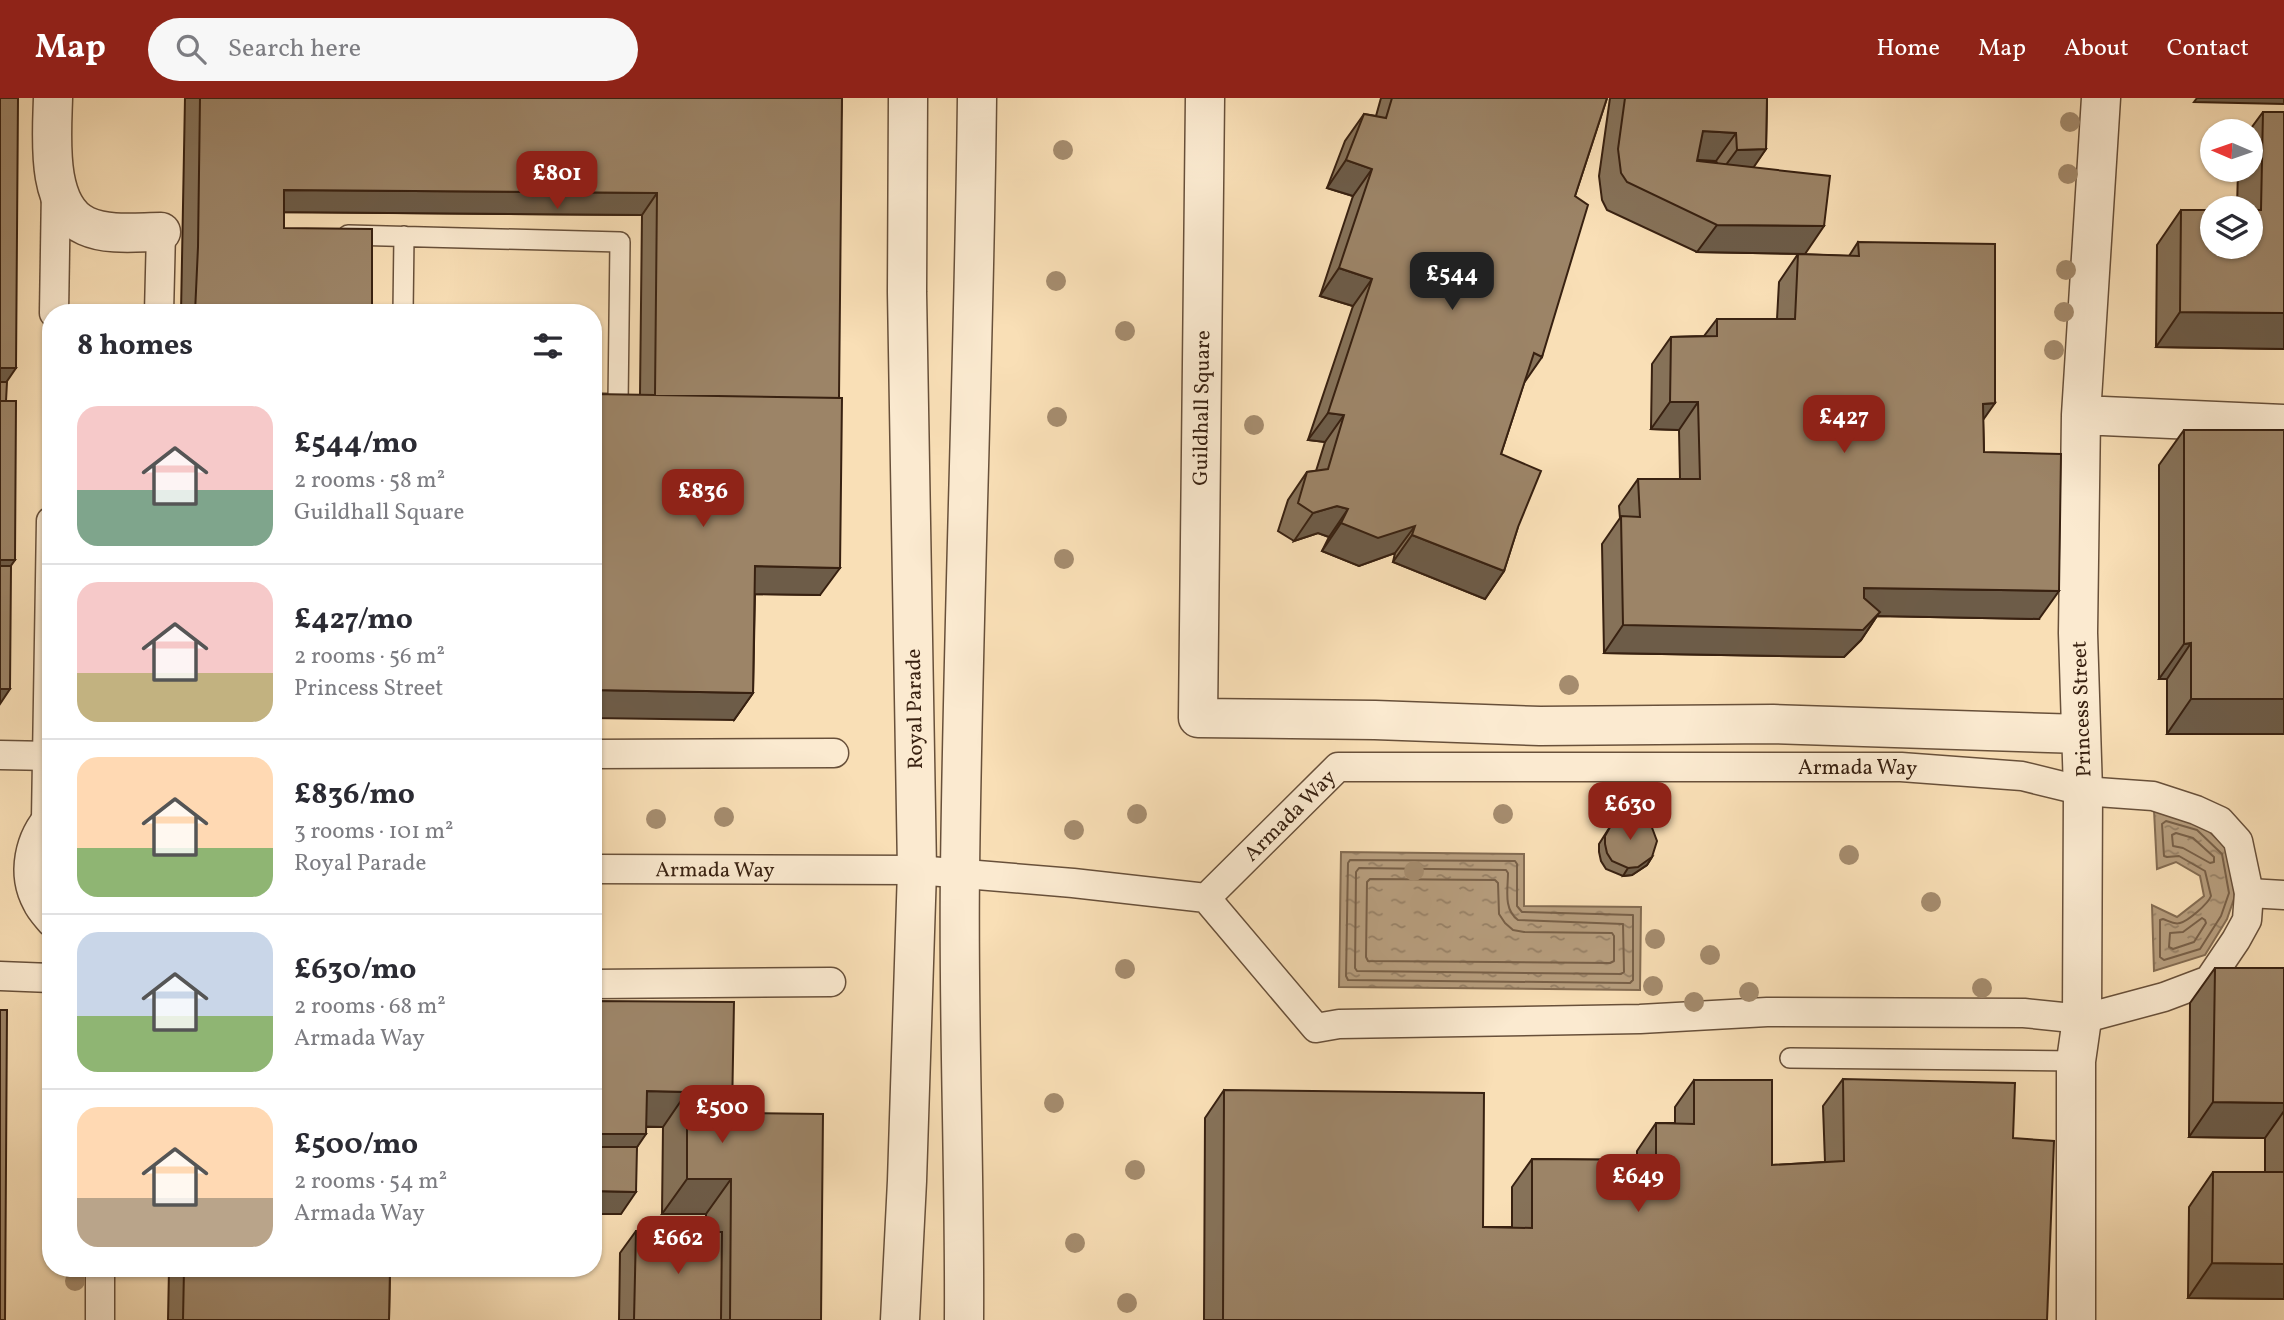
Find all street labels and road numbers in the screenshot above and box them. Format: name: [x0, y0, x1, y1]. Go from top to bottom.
street label: Guildhall Square: [1187, 330, 1218, 486]
street label: Princess Street: [2066, 640, 2099, 778]
street label: Royal Parade: [900, 648, 931, 770]
street label: Armada Way: [1798, 754, 1919, 784]
street label: Armada Way: [1238, 763, 1344, 869]
street label: Armada Way: [655, 856, 775, 886]

